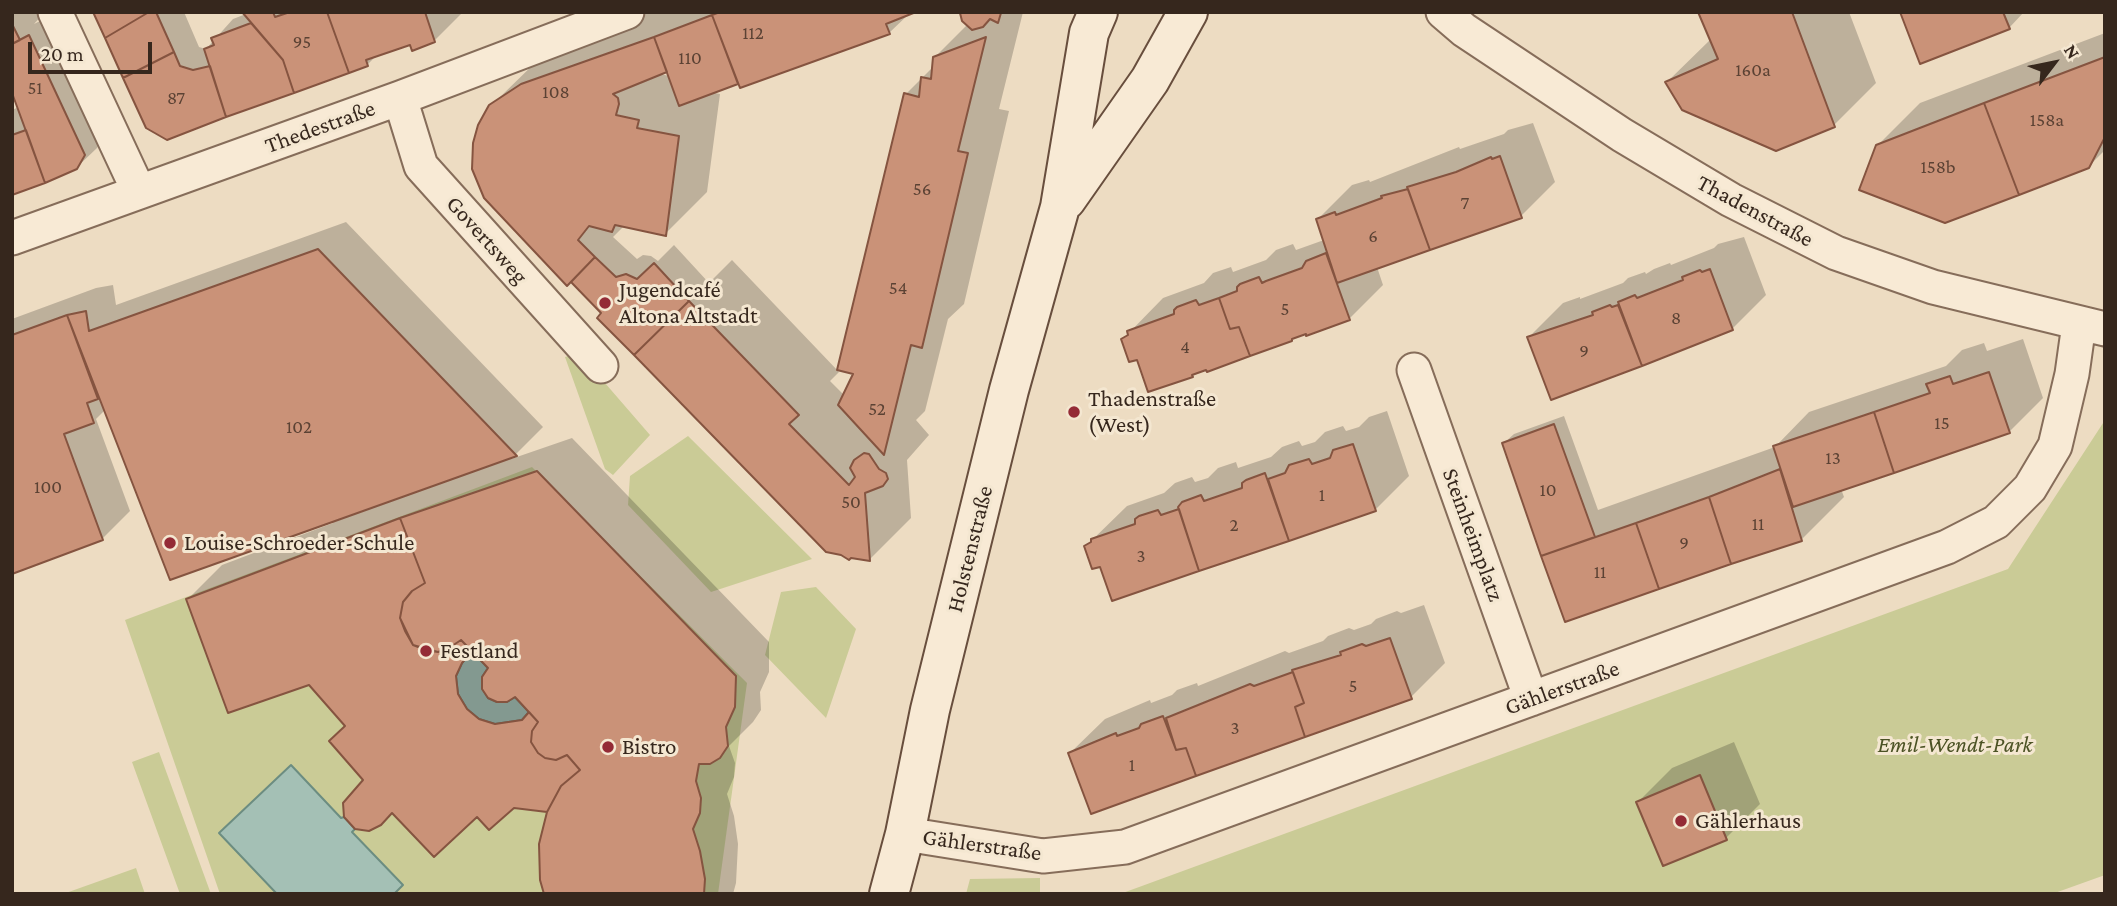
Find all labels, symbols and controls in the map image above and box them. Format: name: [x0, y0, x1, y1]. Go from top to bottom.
house number: 112: [742, 22, 764, 44]
scale bar: [32, 28, 156, 72]
north arrow: [2019, 28, 2089, 98]
house number: 95: [293, 31, 311, 53]
text: N: [2060, 41, 2085, 63]
text: 20 m: [41, 42, 84, 66]
house number: 110: [678, 47, 702, 69]
house number: 160a: [1735, 59, 1771, 81]
house number: 51: [27, 77, 43, 99]
house number: 108: [542, 81, 570, 103]
house number: 87: [167, 87, 185, 109]
street label: Thedestraße: [261, 94, 379, 160]
house number: 158a: [2030, 109, 2064, 131]
house number: 158b: [1920, 156, 1956, 178]
street label: Thadenstraße: [1692, 169, 1818, 253]
house number: 56: [913, 178, 931, 200]
street label: Govertsweg: [440, 190, 534, 290]
house number: 7: [1461, 192, 1469, 214]
house number: 6: [1368, 225, 1378, 247]
place label: Jugendcafé Altona Altstadt: [619, 276, 758, 330]
house number: 54: [889, 277, 907, 299]
marker: Jugendcafé Altona Altstadt: [597, 295, 613, 311]
house number: 5: [1281, 298, 1289, 320]
house number: 8: [1671, 307, 1681, 329]
house number: 4: [1180, 336, 1190, 358]
house number: 9: [1579, 340, 1589, 362]
place label: Thadenstraße (West): [1088, 385, 1216, 439]
house number: 52: [868, 398, 886, 420]
marker: Thadenstraße (West): [1066, 404, 1082, 420]
house number: 15: [1934, 412, 1950, 434]
house number: 102: [286, 416, 312, 438]
house number: 13: [1825, 447, 1841, 469]
street label: Steinheimplatz: [1436, 465, 1510, 605]
house number: 100: [34, 476, 62, 498]
house number: 10: [1539, 479, 1557, 501]
street label: Holstenstraße: [941, 483, 999, 615]
house number: 1: [1319, 484, 1325, 506]
house number: 50: [841, 491, 861, 513]
house number: 11: [1752, 513, 1764, 535]
house number: 2: [1229, 514, 1239, 536]
place label: Louise-Schroeder-Schule: [184, 529, 414, 557]
house number: 9: [1679, 532, 1689, 554]
marker: Louise-Schroeder-Schule: [162, 535, 178, 551]
house number: 3: [1136, 545, 1146, 567]
house number: 11: [1594, 561, 1606, 583]
place label: Festland: [440, 637, 519, 665]
marker: Festland: [418, 643, 434, 659]
street label: Gählerstraße: [1501, 655, 1623, 721]
house number: 5: [1349, 675, 1357, 697]
house number: 3: [1230, 717, 1240, 739]
park label: Emil-Wendt-Park: [1877, 731, 2033, 759]
place label: Bistro: [622, 733, 676, 761]
marker: Bistro: [600, 739, 616, 755]
house number: 1: [1129, 754, 1135, 776]
place label: Gählerhaus: [1695, 807, 1801, 835]
marker: Gählerhaus: [1673, 813, 1689, 829]
street label: Gählerstraße: [921, 823, 1043, 867]

